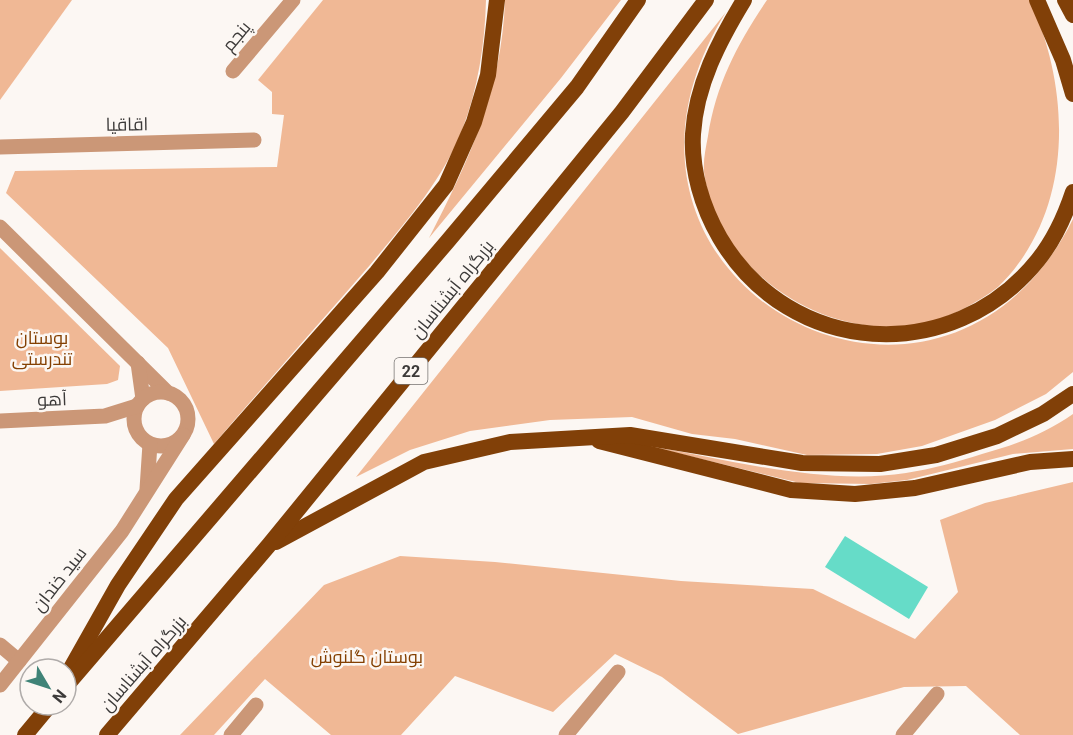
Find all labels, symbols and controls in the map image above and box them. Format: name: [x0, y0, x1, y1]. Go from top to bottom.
street label: پنجم: [217, 17, 256, 57]
street label: اقاقیا: [106, 113, 148, 135]
street label: بزرگراه آبشناسان: [406, 236, 499, 343]
park label: بوستان تندرستی: [12, 327, 72, 370]
road number: 22: [394, 358, 428, 384]
street label: آهو: [37, 388, 67, 411]
street label: سید خندان: [27, 543, 91, 616]
street label: بزرگراه آبشناسان: [96, 611, 191, 716]
park label: بوستان گلنوش: [311, 646, 423, 668]
north arrow: [18, 657, 78, 717]
text: N: [48, 686, 70, 706]

